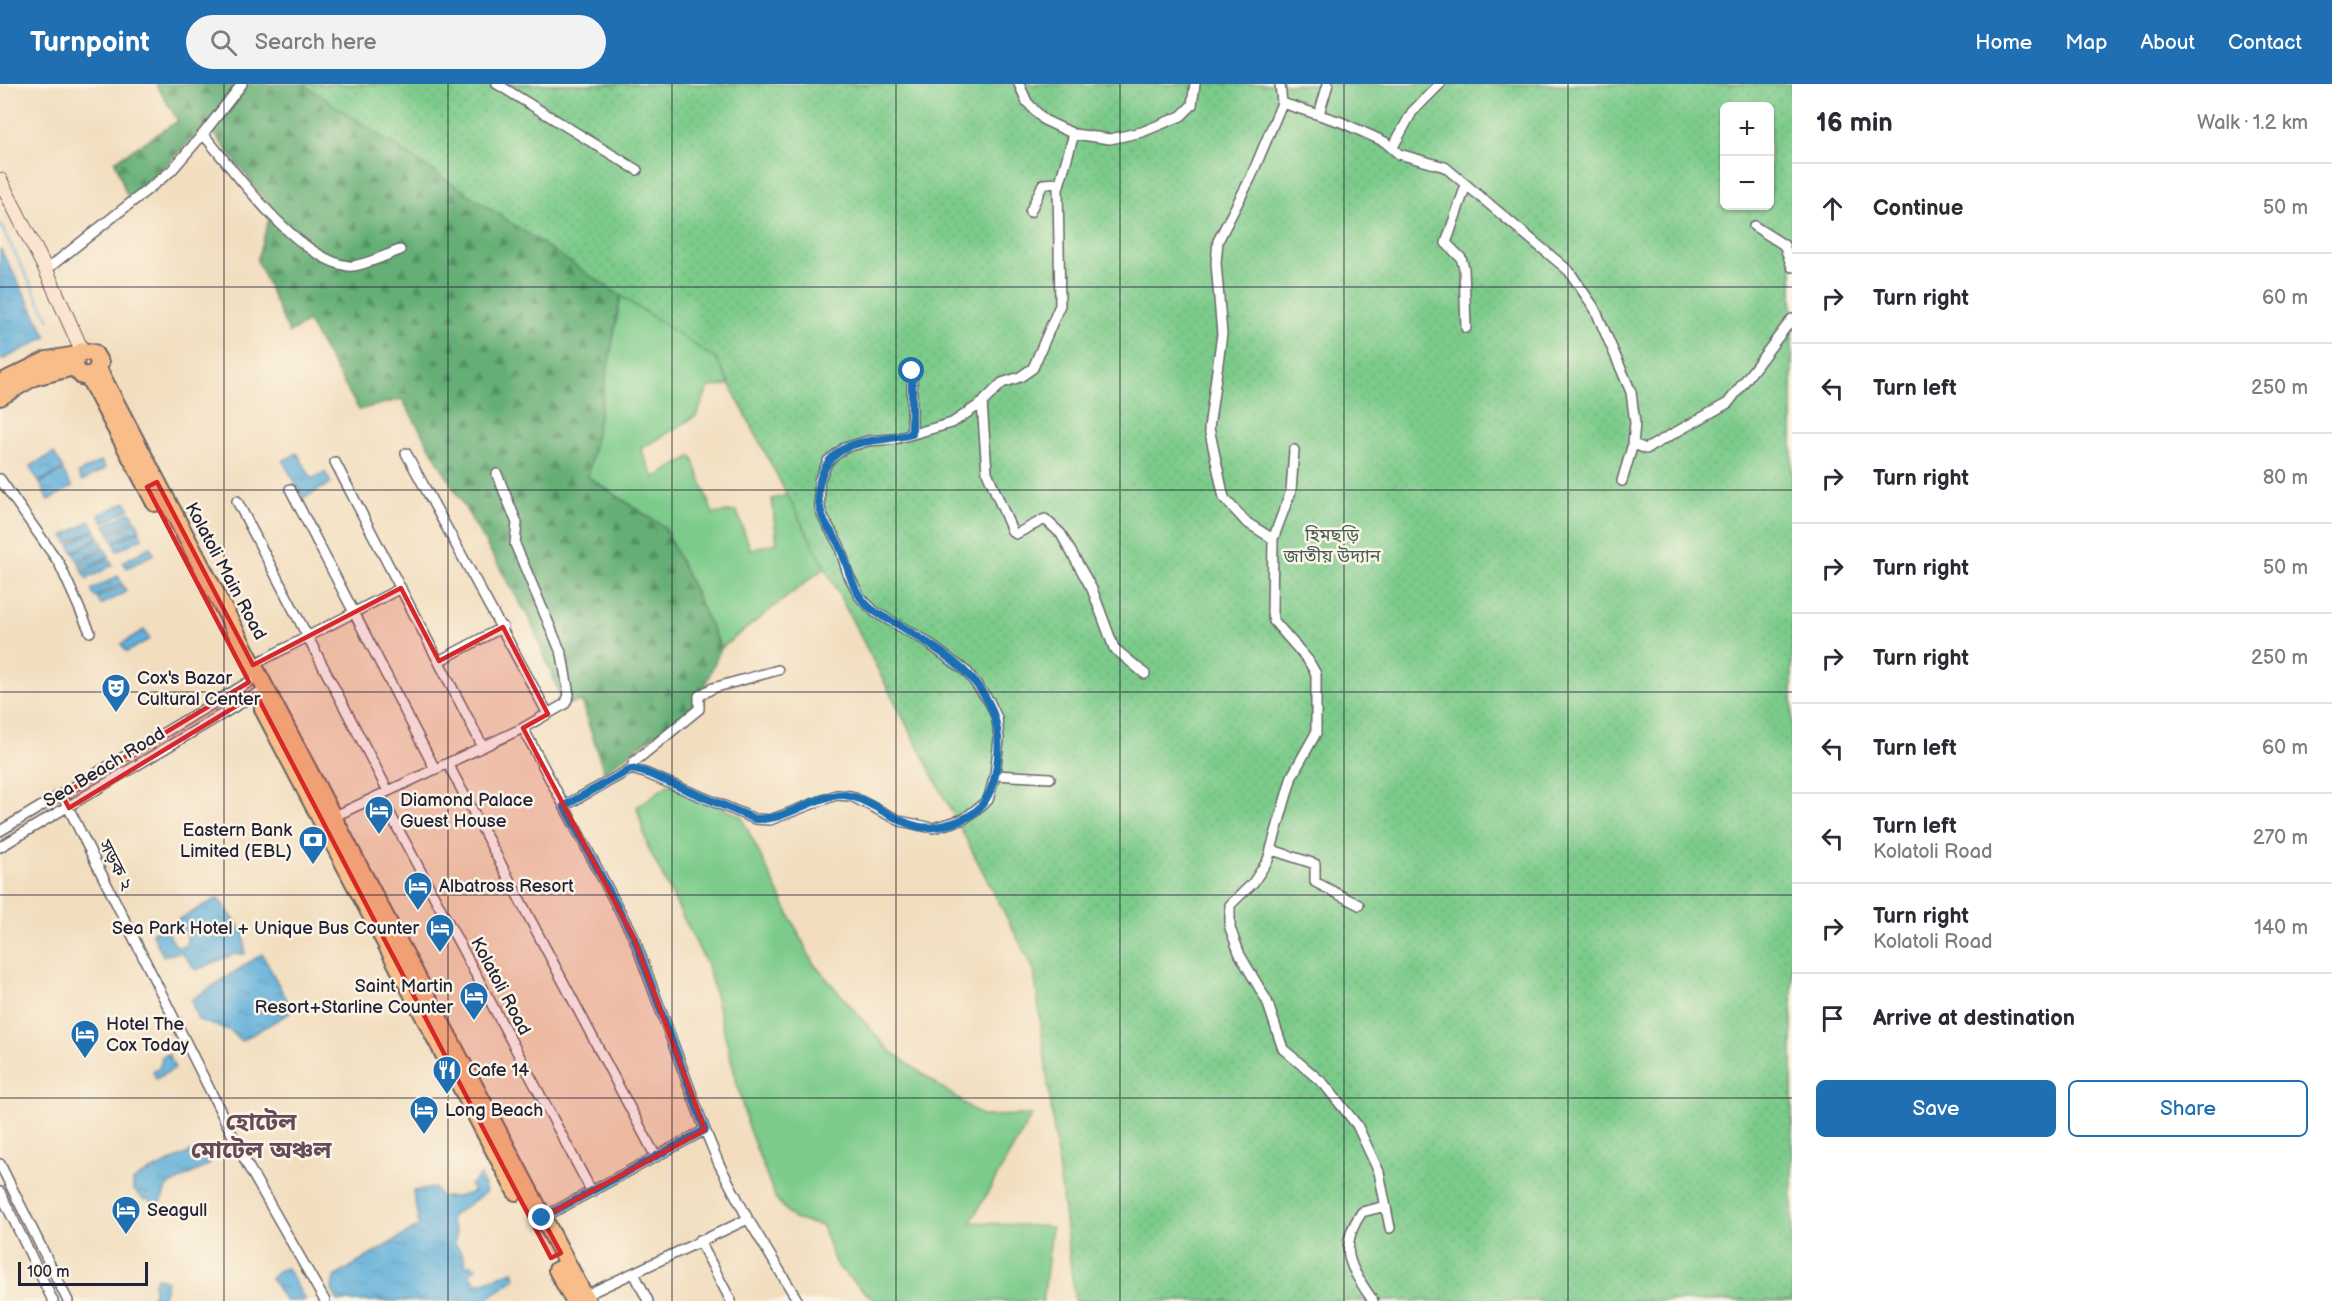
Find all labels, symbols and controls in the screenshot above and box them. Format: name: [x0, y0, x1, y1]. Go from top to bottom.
search box: [186, 15, 606, 69]
text: Turnpoint: [30, 26, 150, 59]
icon: search: [207, 26, 240, 59]
text: Search here: [255, 29, 377, 56]
text: Home: [1975, 30, 2032, 55]
text: Map: [2065, 30, 2107, 55]
text: About: [2140, 30, 2195, 55]
text: Contact: [2228, 30, 2302, 55]
map controls: [1720, 102, 1774, 210]
button: +: [1720, 102, 1774, 156]
text: 16 min: [1816, 108, 1893, 139]
text: Walk · 1.2 km: [2197, 111, 2308, 135]
button: −: [1720, 156, 1774, 210]
icon: ahead: [1816, 192, 1849, 225]
text: Continue: [1873, 195, 1963, 222]
text: 50 m: [2263, 196, 2308, 220]
icon: right: [1816, 282, 1849, 315]
text: Turn right: [1873, 285, 1969, 312]
text: 60 m: [2262, 286, 2308, 310]
route start: [898, 357, 924, 383]
icon: left: [1816, 372, 1849, 405]
text: Turn left: [1873, 375, 1957, 402]
text: 250 m: [2251, 376, 2308, 400]
icon: right: [1816, 462, 1849, 495]
text: Turn right: [1873, 465, 1969, 492]
text: 80 m: [2263, 466, 2308, 490]
street label: Kolatoli Main Road: [180, 499, 271, 643]
park label: হিমছড়ি জাতীয় উদ্যান: [1282, 525, 1382, 567]
icon: right: [1816, 552, 1849, 585]
text: Turn right: [1873, 555, 1969, 582]
text: 50 m: [2263, 556, 2308, 580]
icon: right: [1816, 642, 1849, 675]
text: Turn right: [1873, 645, 1969, 672]
text: 250 m: [2251, 646, 2308, 670]
place label: Cox's Bazar Cultural Center: [137, 668, 261, 710]
theatre icon: Cox's Bazar Cultural Center: [100, 672, 132, 714]
street label: Sea Beach Road: [40, 723, 169, 812]
icon: left: [1816, 732, 1849, 765]
text: Turn left: [1873, 735, 1957, 762]
text: 60 m: [2262, 736, 2308, 760]
place label: Diamond Palace Guest House: [400, 790, 533, 832]
hotel icon: Diamond Palace Guest House: [363, 794, 395, 836]
text: Turn left: [1873, 813, 1957, 840]
place label: Eastern Bank Limited (EBL): [180, 820, 292, 862]
icon: left: [1816, 822, 1849, 855]
bank icon: Eastern Bank Limited (EBL): [297, 824, 329, 866]
text: 270 m: [2253, 826, 2308, 850]
street label: সড়ক ২: [93, 835, 137, 894]
text: Kolatoli Road: [1873, 840, 1992, 864]
hotel icon: Albatross Resort: [402, 870, 434, 912]
place label: Albatross Resort: [439, 876, 574, 897]
text: Turn right: [1873, 903, 1969, 930]
hotel icon: Sea Park Hotel + Unique Bus Counter: [424, 912, 456, 954]
icon: right: [1816, 912, 1849, 945]
text: 140 m: [2254, 916, 2308, 940]
place label: Sea Park Hotel + Unique Bus Counter: [112, 918, 419, 939]
text: Kolatoli Road: [1873, 930, 1992, 954]
street label: Kolatoli Road: [466, 934, 535, 1039]
place label: Saint Martin Resort+Starline Counter: [255, 976, 453, 1018]
hotel icon: Saint Martin Resort+Starline Counter: [458, 980, 490, 1022]
icon: arrive: [1816, 1002, 1849, 1035]
text: Arrive at destination: [1873, 1005, 2075, 1032]
place label: Hotel The Cox Today: [106, 1014, 190, 1056]
hotel icon: Hotel The Cox Today: [69, 1018, 101, 1060]
restaurant icon: Cafe 14: [431, 1054, 463, 1096]
place label: Cafe 14: [468, 1060, 529, 1081]
button: Save: [1816, 1080, 2056, 1137]
button: Share: [2068, 1080, 2308, 1137]
hotel icon: Long Beach: [408, 1094, 440, 1136]
place label: Long Beach: [445, 1100, 543, 1121]
district label: হোটেল মোটেল অঞ্চল: [191, 1108, 332, 1165]
hotel icon: Seagull: [110, 1194, 142, 1236]
place label: Seagull: [147, 1200, 207, 1221]
route end: [528, 1204, 554, 1230]
scale bar: [18, 1259, 148, 1286]
text: 100 m: [27, 1263, 70, 1282]

